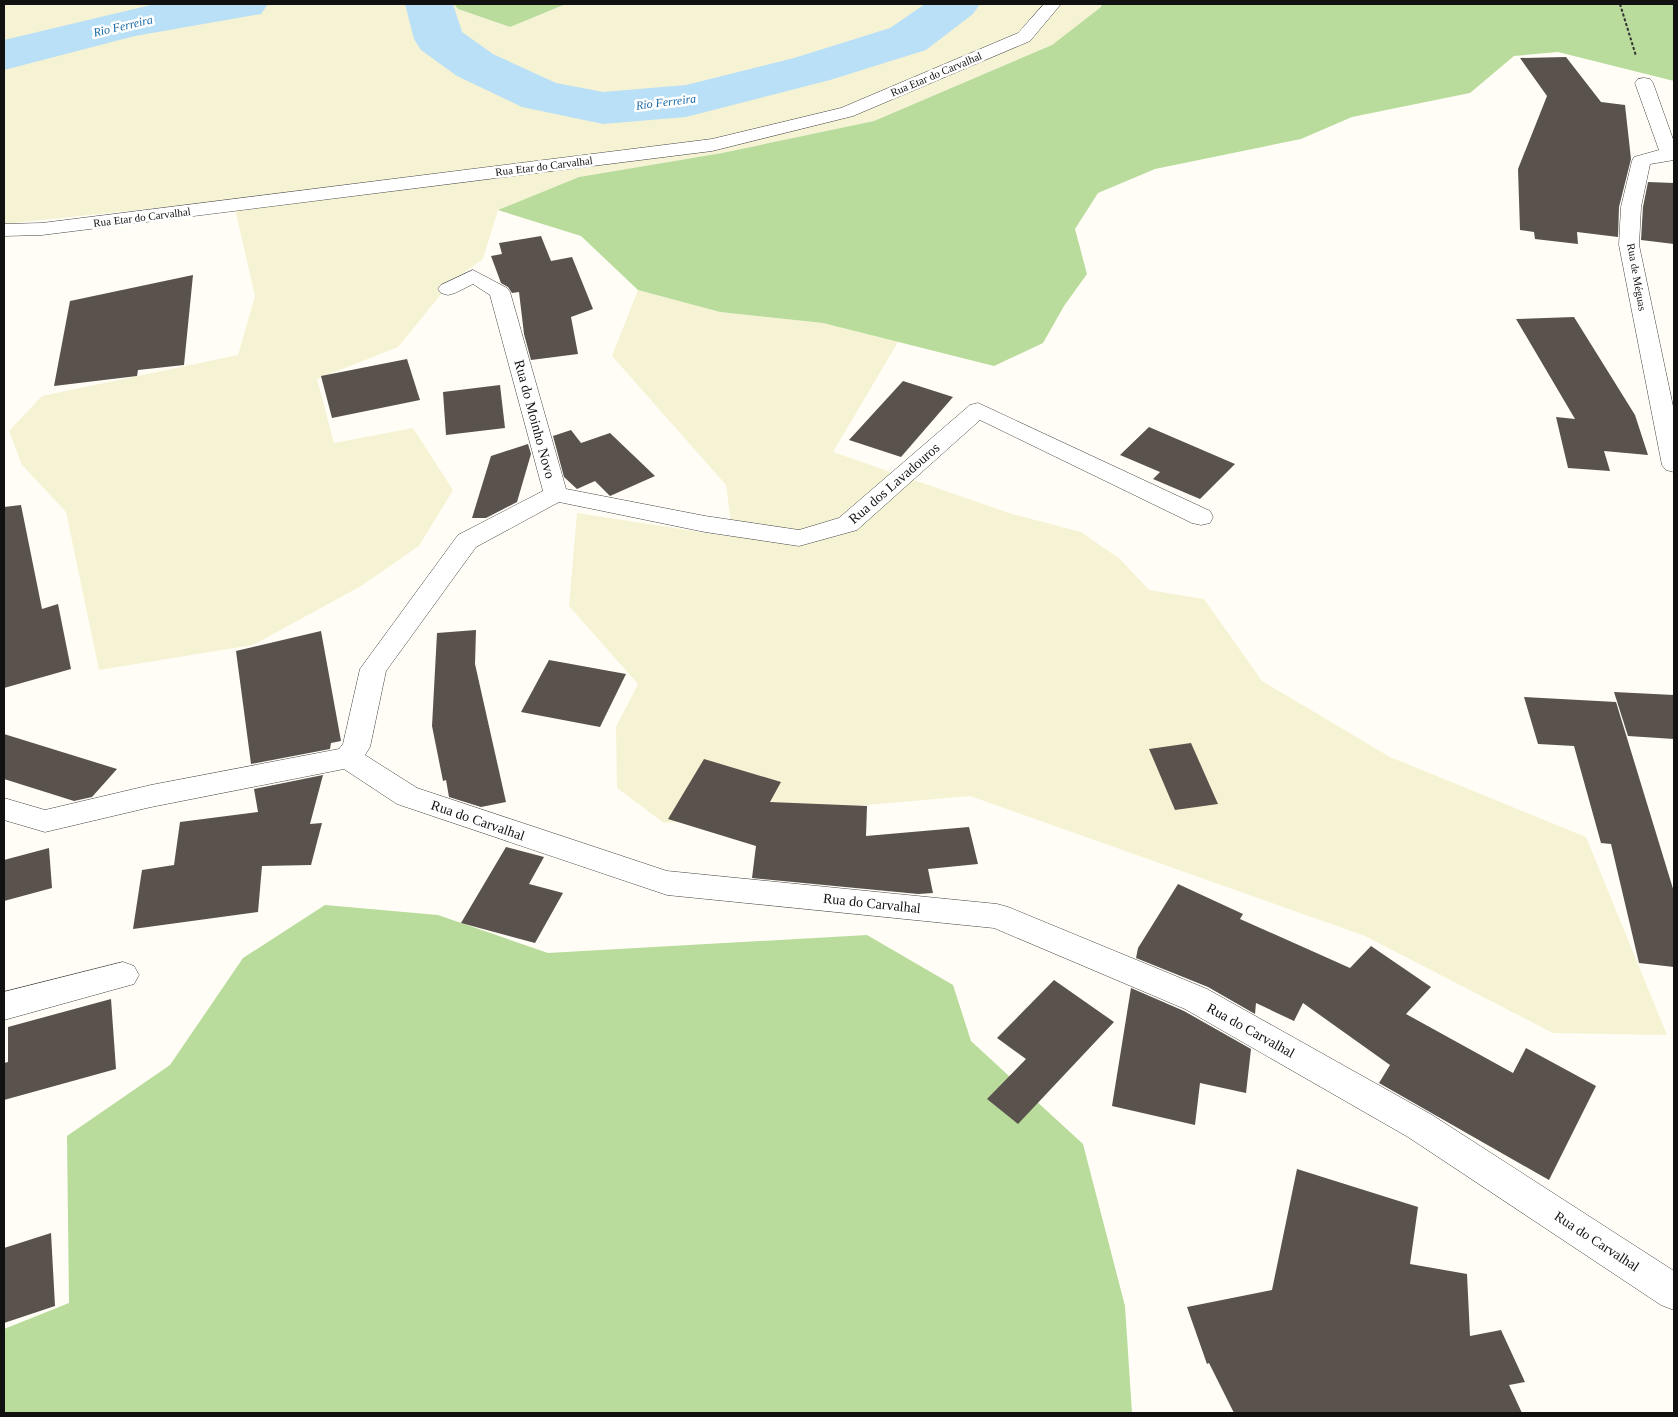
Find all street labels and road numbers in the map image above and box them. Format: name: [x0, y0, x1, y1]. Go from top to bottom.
street label: Rua Etar do Carvalhal: [889, 49, 983, 99]
street label: Rua Etar do Carvalhal: [495, 154, 593, 178]
street label: Rua Etar do Carvalhal: [93, 205, 191, 229]
street label: Rua de Méguas: [1625, 242, 1649, 312]
street label: Rua do Moinho Novo: [511, 358, 558, 480]
street label: Rua dos Lavadouros: [846, 440, 943, 527]
street label: Rua do Carvalhal: [429, 797, 527, 844]
street label: Rua do Carvalhal: [822, 891, 922, 916]
street label: Rua do Carvalhal: [1204, 1000, 1297, 1061]
street label: Rua do Carvalhal: [1552, 1208, 1642, 1274]

